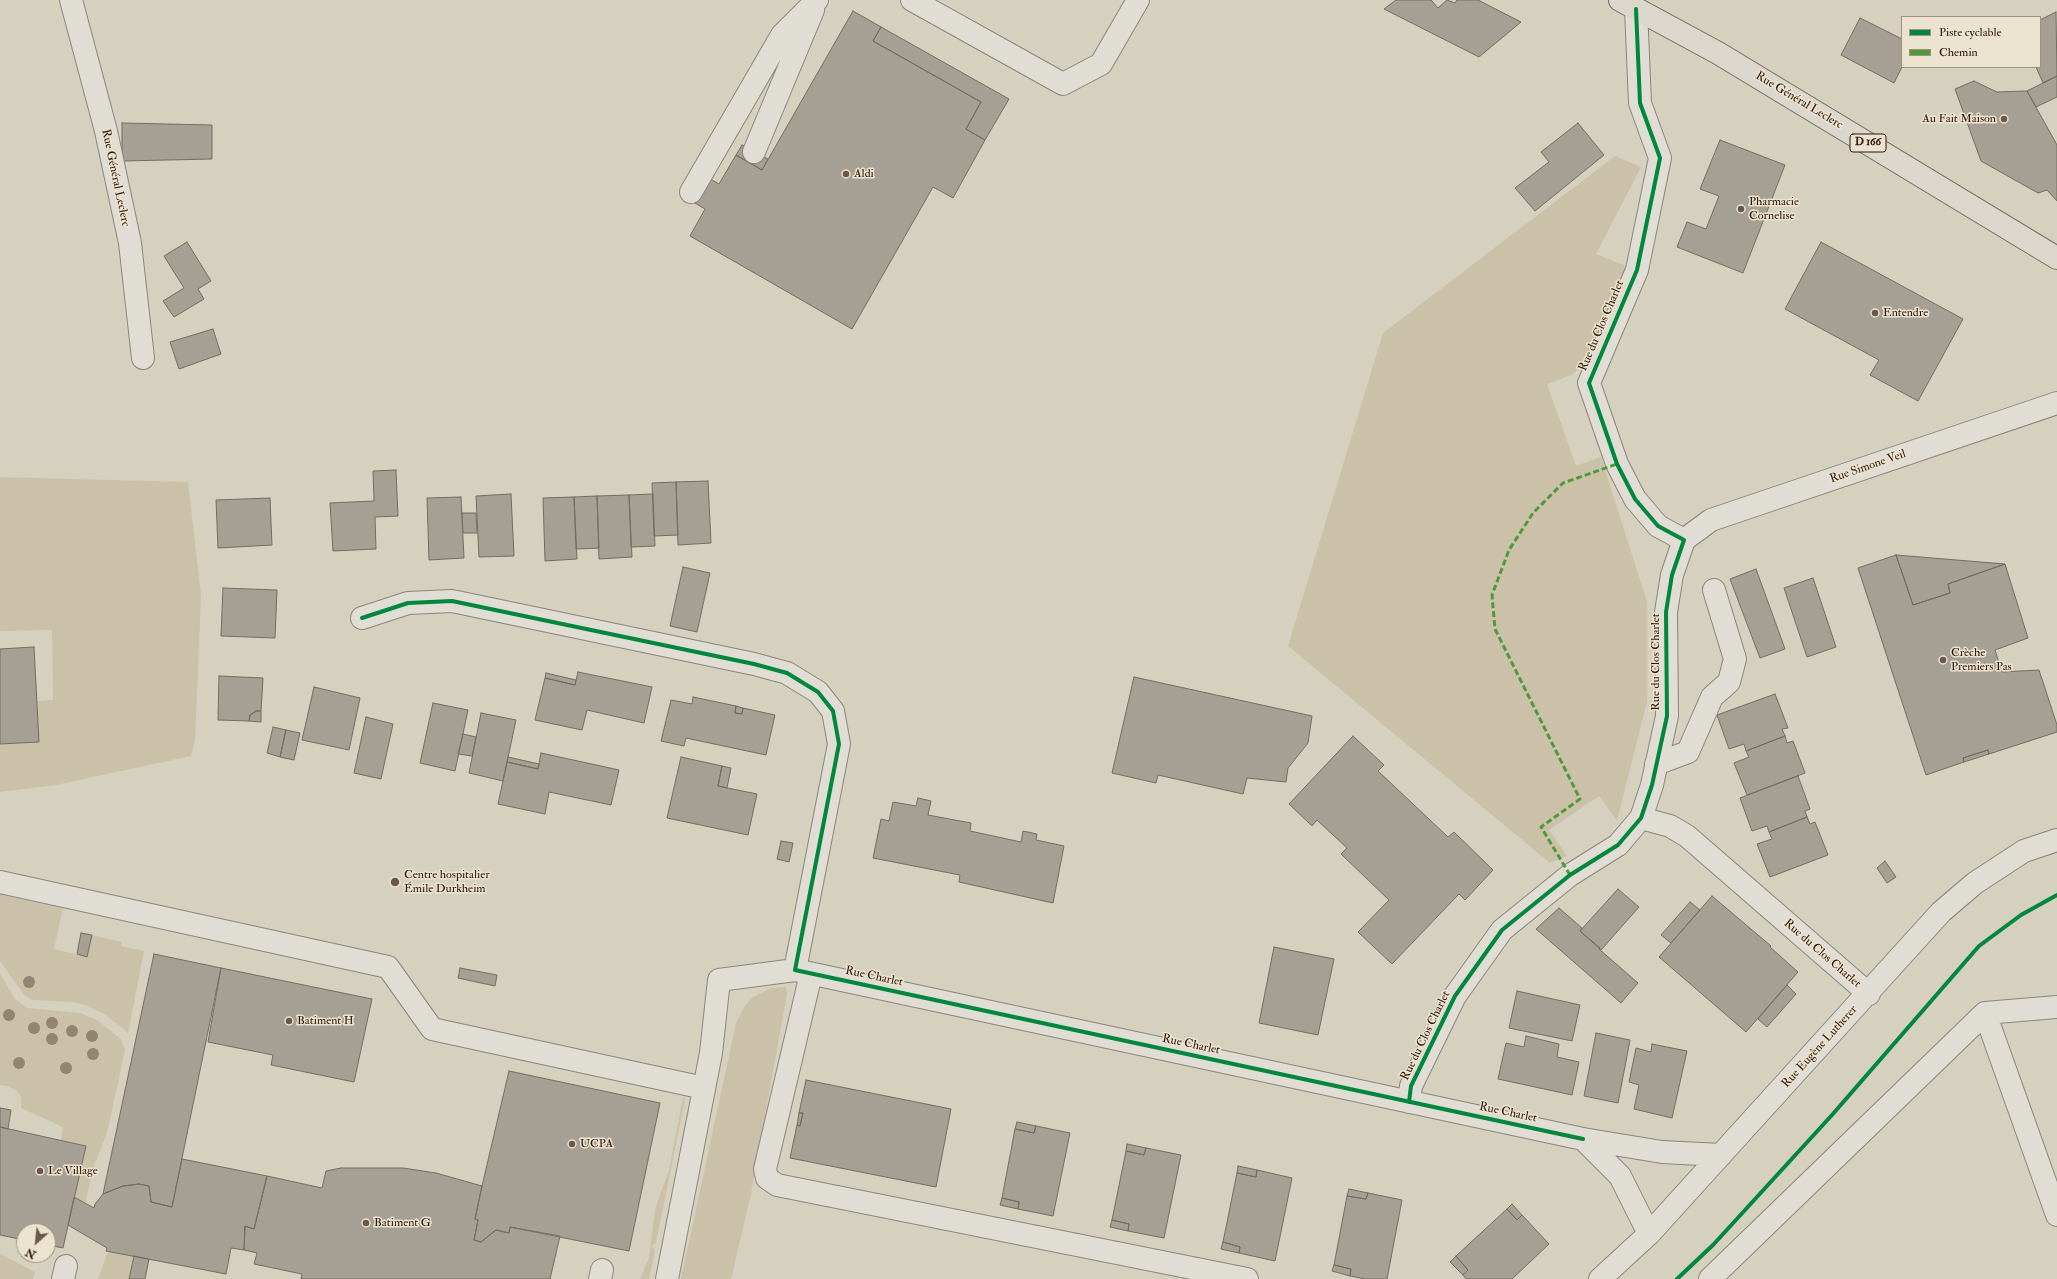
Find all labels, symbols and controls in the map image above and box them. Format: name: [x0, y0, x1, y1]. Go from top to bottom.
legend: [1901, 16, 2041, 68]
text: Piste cyclable: [1939, 25, 2001, 40]
text: Chemin: [1939, 45, 1978, 60]
street label: Rue Général Leclerc: [1753, 69, 1845, 133]
place label: Au Fait Maison: [1922, 112, 1996, 126]
marker: Au Fait Maison: [1999, 114, 2009, 124]
street label: Rue Général Leclerc: [98, 128, 132, 228]
road number: D 166: [1850, 134, 1886, 152]
place label: Aldi: [854, 167, 874, 181]
marker: Aldi: [841, 169, 851, 179]
place label: Pharmacie Cornelise: [1749, 195, 1799, 223]
marker: Pharmacie Cornelise: [1736, 204, 1746, 214]
street label: Rue du Clos Charlet: [1576, 278, 1628, 374]
place label: Entendre: [1883, 306, 1928, 320]
marker: Entendre: [1870, 308, 1880, 318]
street label: Rue Simone Veil: [1828, 447, 1908, 487]
street label: Rue du Clos Charlet: [1649, 613, 1663, 711]
place label: Crèche Premiers Pas: [1951, 646, 2012, 674]
marker: Crèche Premiers Pas: [1938, 655, 1948, 665]
place label: Centre hospitalier Émile Durkheim: [404, 868, 490, 896]
marker: Centre hospitalier Émile Durkheim: [389, 876, 401, 888]
street label: Rue du Clos Charlet: [1781, 917, 1863, 991]
street label: Rue Charlet: [844, 964, 904, 990]
street label: Rue du Clos Charlet: [1398, 989, 1454, 1083]
street label: Rue Eugène Lutherer: [1779, 1003, 1861, 1091]
place label: Batiment H: [297, 1014, 354, 1028]
marker: Batiment H: [284, 1016, 294, 1026]
street label: Rue Charlet: [1161, 1032, 1221, 1058]
street label: Rue Charlet: [1478, 1100, 1538, 1126]
place label: UCPA: [580, 1137, 613, 1151]
marker: UCPA: [567, 1139, 577, 1149]
place label: Le Village: [48, 1164, 98, 1178]
marker: Le Village: [35, 1166, 45, 1176]
place label: Batiment G: [374, 1216, 431, 1230]
marker: Batiment G: [361, 1218, 371, 1228]
north arrow: [16, 1223, 56, 1263]
text: N: [23, 1245, 38, 1261]

